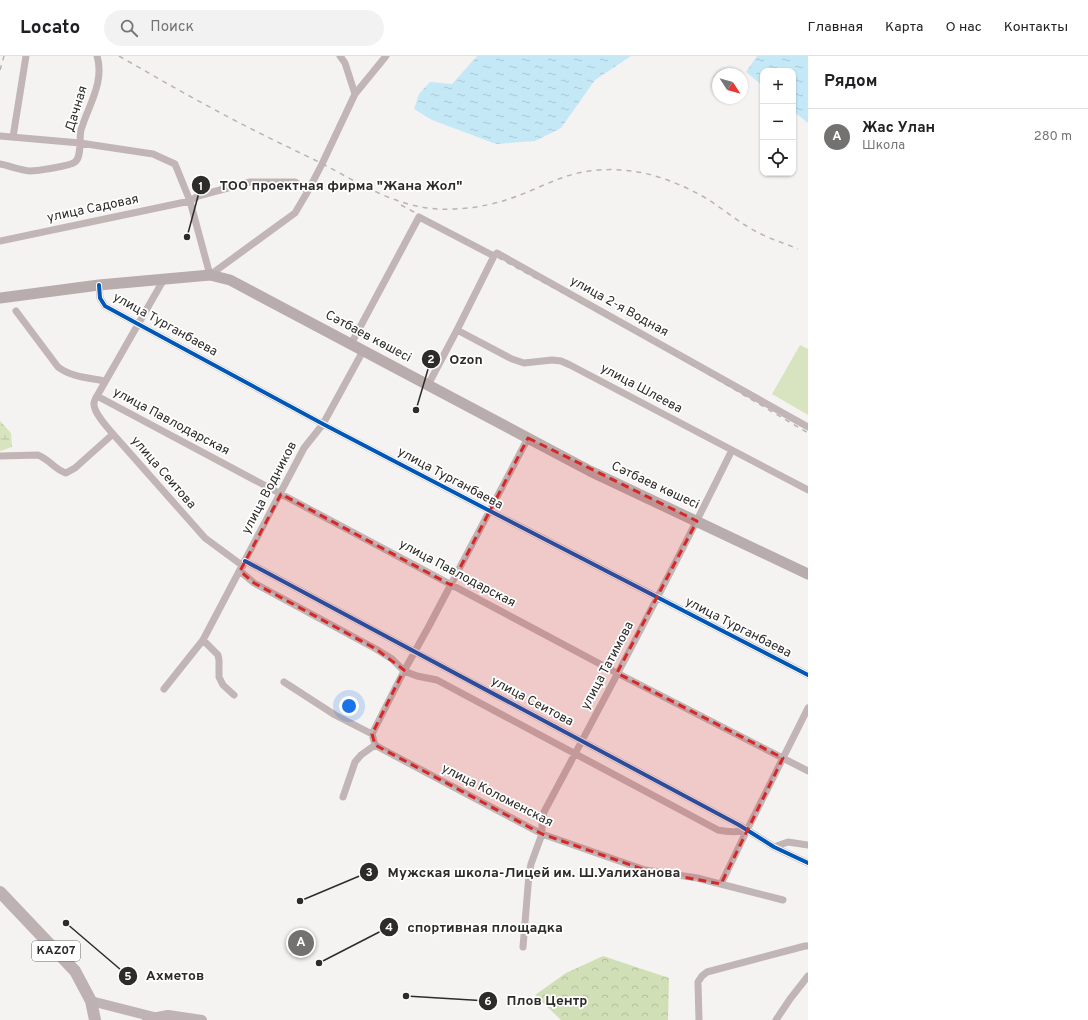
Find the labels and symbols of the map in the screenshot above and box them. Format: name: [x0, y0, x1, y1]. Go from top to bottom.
north arrow: [712, 68, 748, 104]
street label: Дачная: [62, 84, 92, 134]
callout: ТОО проектная фирма "Жана Жол": [191, 172, 470, 198]
text: ТОО проектная фирма "Жана Жол": [219, 178, 463, 195]
text: 1: [199, 179, 203, 195]
street label: улица Садовая: [46, 191, 140, 227]
street label: улица 2-я Водная: [567, 273, 671, 341]
street label: улица Турганбаева: [110, 290, 220, 360]
street label: Сәтбаев көшесі: [322, 308, 414, 366]
callout: Ozon: [421, 346, 491, 372]
text: 2: [427, 352, 435, 368]
text: Ozon: [449, 352, 483, 369]
street label: улица Шлеева: [597, 361, 685, 417]
street label: улица Павлодарская: [110, 384, 232, 460]
street label: улица Сеитова: [127, 433, 199, 513]
street label: улица Водников: [239, 439, 301, 537]
street label: улица Турганбаева: [394, 444, 506, 514]
street label: Сәтбаев көшесі: [608, 459, 702, 513]
street label: улица Павлодарская: [396, 536, 518, 612]
street label: улица Турганбаева: [682, 594, 794, 662]
street label: улица Татимова: [578, 619, 638, 713]
street label: улица Сеитова: [488, 674, 576, 730]
your location: [339, 696, 359, 716]
street label: улица Коломенская: [439, 761, 555, 831]
callout: Мужская школа-Лицей им. Ш.Уалиханова: [359, 859, 688, 885]
text: 3: [365, 865, 373, 881]
text: Мужская школа-Лицей им. Ш.Уалиханова: [388, 865, 680, 882]
callout: спортивная площадка: [379, 914, 571, 940]
text: 4: [385, 920, 393, 936]
text: спортивная площадка: [407, 920, 563, 937]
pin: A: [288, 928, 314, 958]
road number: KAZ07: [32, 941, 80, 961]
callout: Ахметов: [118, 963, 213, 989]
text: Ахметов: [146, 968, 204, 985]
text: 5: [124, 969, 132, 985]
callout: Плов Центр: [478, 988, 595, 1014]
text: Плов Центр: [507, 993, 587, 1010]
text: 6: [484, 994, 492, 1010]

